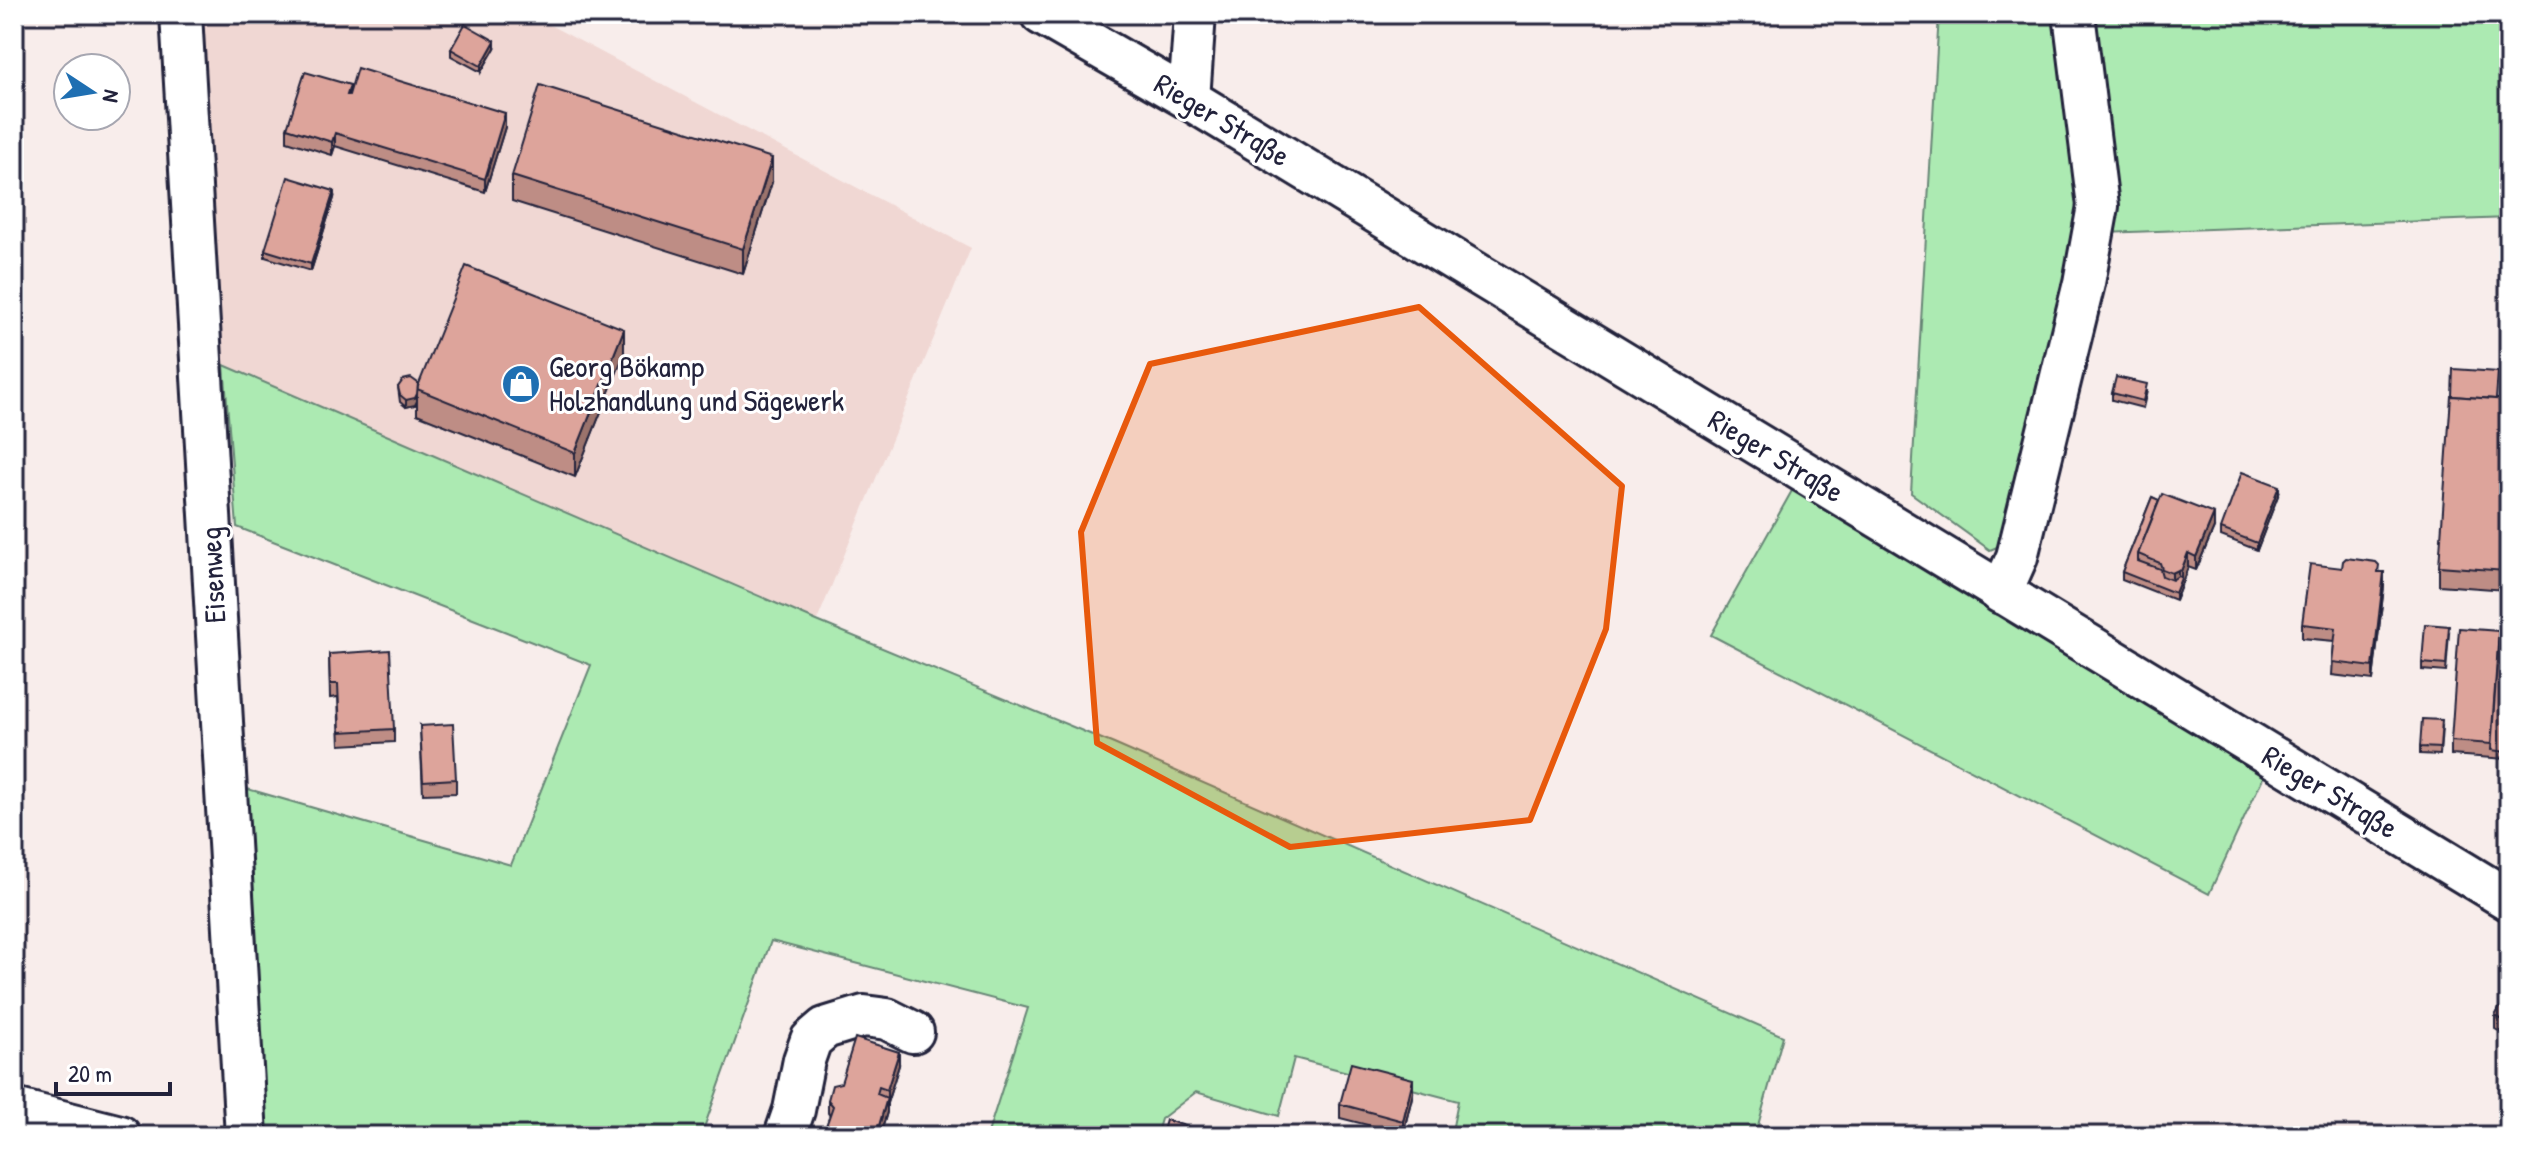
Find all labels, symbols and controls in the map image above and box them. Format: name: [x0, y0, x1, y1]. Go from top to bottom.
north arrow: [52, 52, 132, 132]
street label: Rieger Straße: [1147, 63, 1298, 175]
text: N: [96, 87, 127, 105]
place label: Georg Bökamp Holzhandlung und Sägewerk: [549, 346, 844, 420]
shop icon: Georg Bökamp Holzhandlung und Sägewerk: [500, 363, 542, 405]
street label: Rieger Straße: [1701, 399, 1852, 511]
street label: Eisenweg: [190, 526, 234, 624]
street label: Rieger Straße: [2255, 735, 2406, 847]
scale bar: [56, 1046, 170, 1096]
text: 20 m: [68, 1057, 112, 1089]

